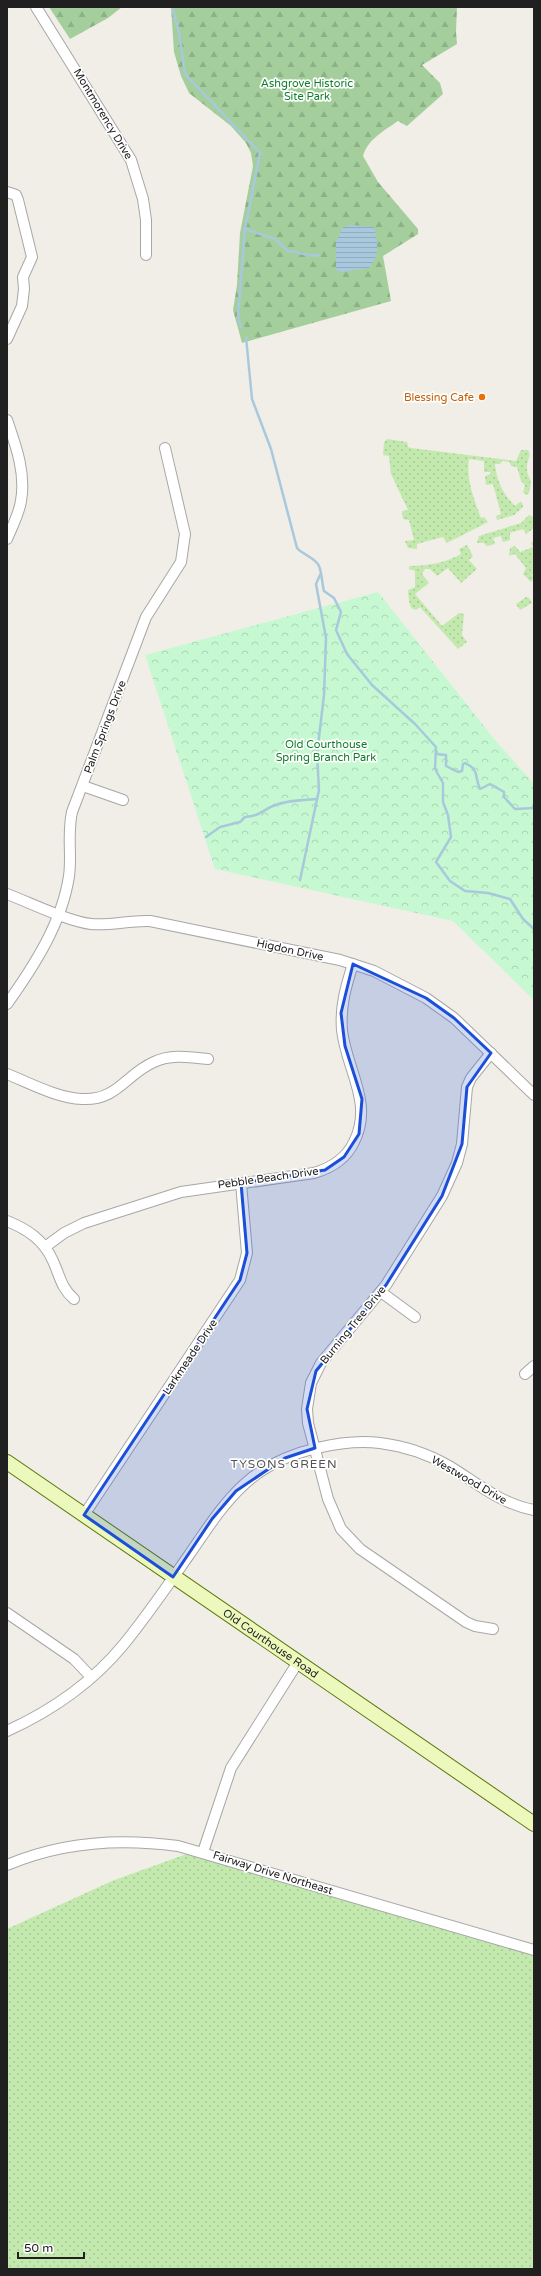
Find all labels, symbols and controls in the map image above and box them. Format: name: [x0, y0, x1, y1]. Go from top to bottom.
street label: Montmorency Drive: [71, 66, 135, 162]
park label: Ashgrove Historic Site Park: [261, 77, 353, 103]
place label: Blessing Cafe: [404, 391, 474, 404]
marker: Blessing Cafe: [477, 392, 487, 402]
street label: Palm Springs Drive: [81, 679, 129, 775]
park label: Old Courthouse Spring Branch Park: [276, 738, 376, 764]
street label: Higdon Drive: [255, 937, 325, 963]
street label: Pebble Beach Drive: [217, 1164, 319, 1192]
street label: Burning Tree Drive: [317, 1283, 389, 1367]
street label: Larkmeade Drive: [160, 1317, 220, 1397]
street label: Westwood Drive: [429, 1453, 509, 1507]
district label: TYSONS GREEN: [230, 1457, 338, 1471]
street label: Old Courthouse Road: [221, 1606, 321, 1681]
street label: Fairway Drive Northeast: [211, 1849, 335, 1897]
scale bar: [18, 2234, 84, 2260]
text: 50 m: [24, 2241, 53, 2255]

